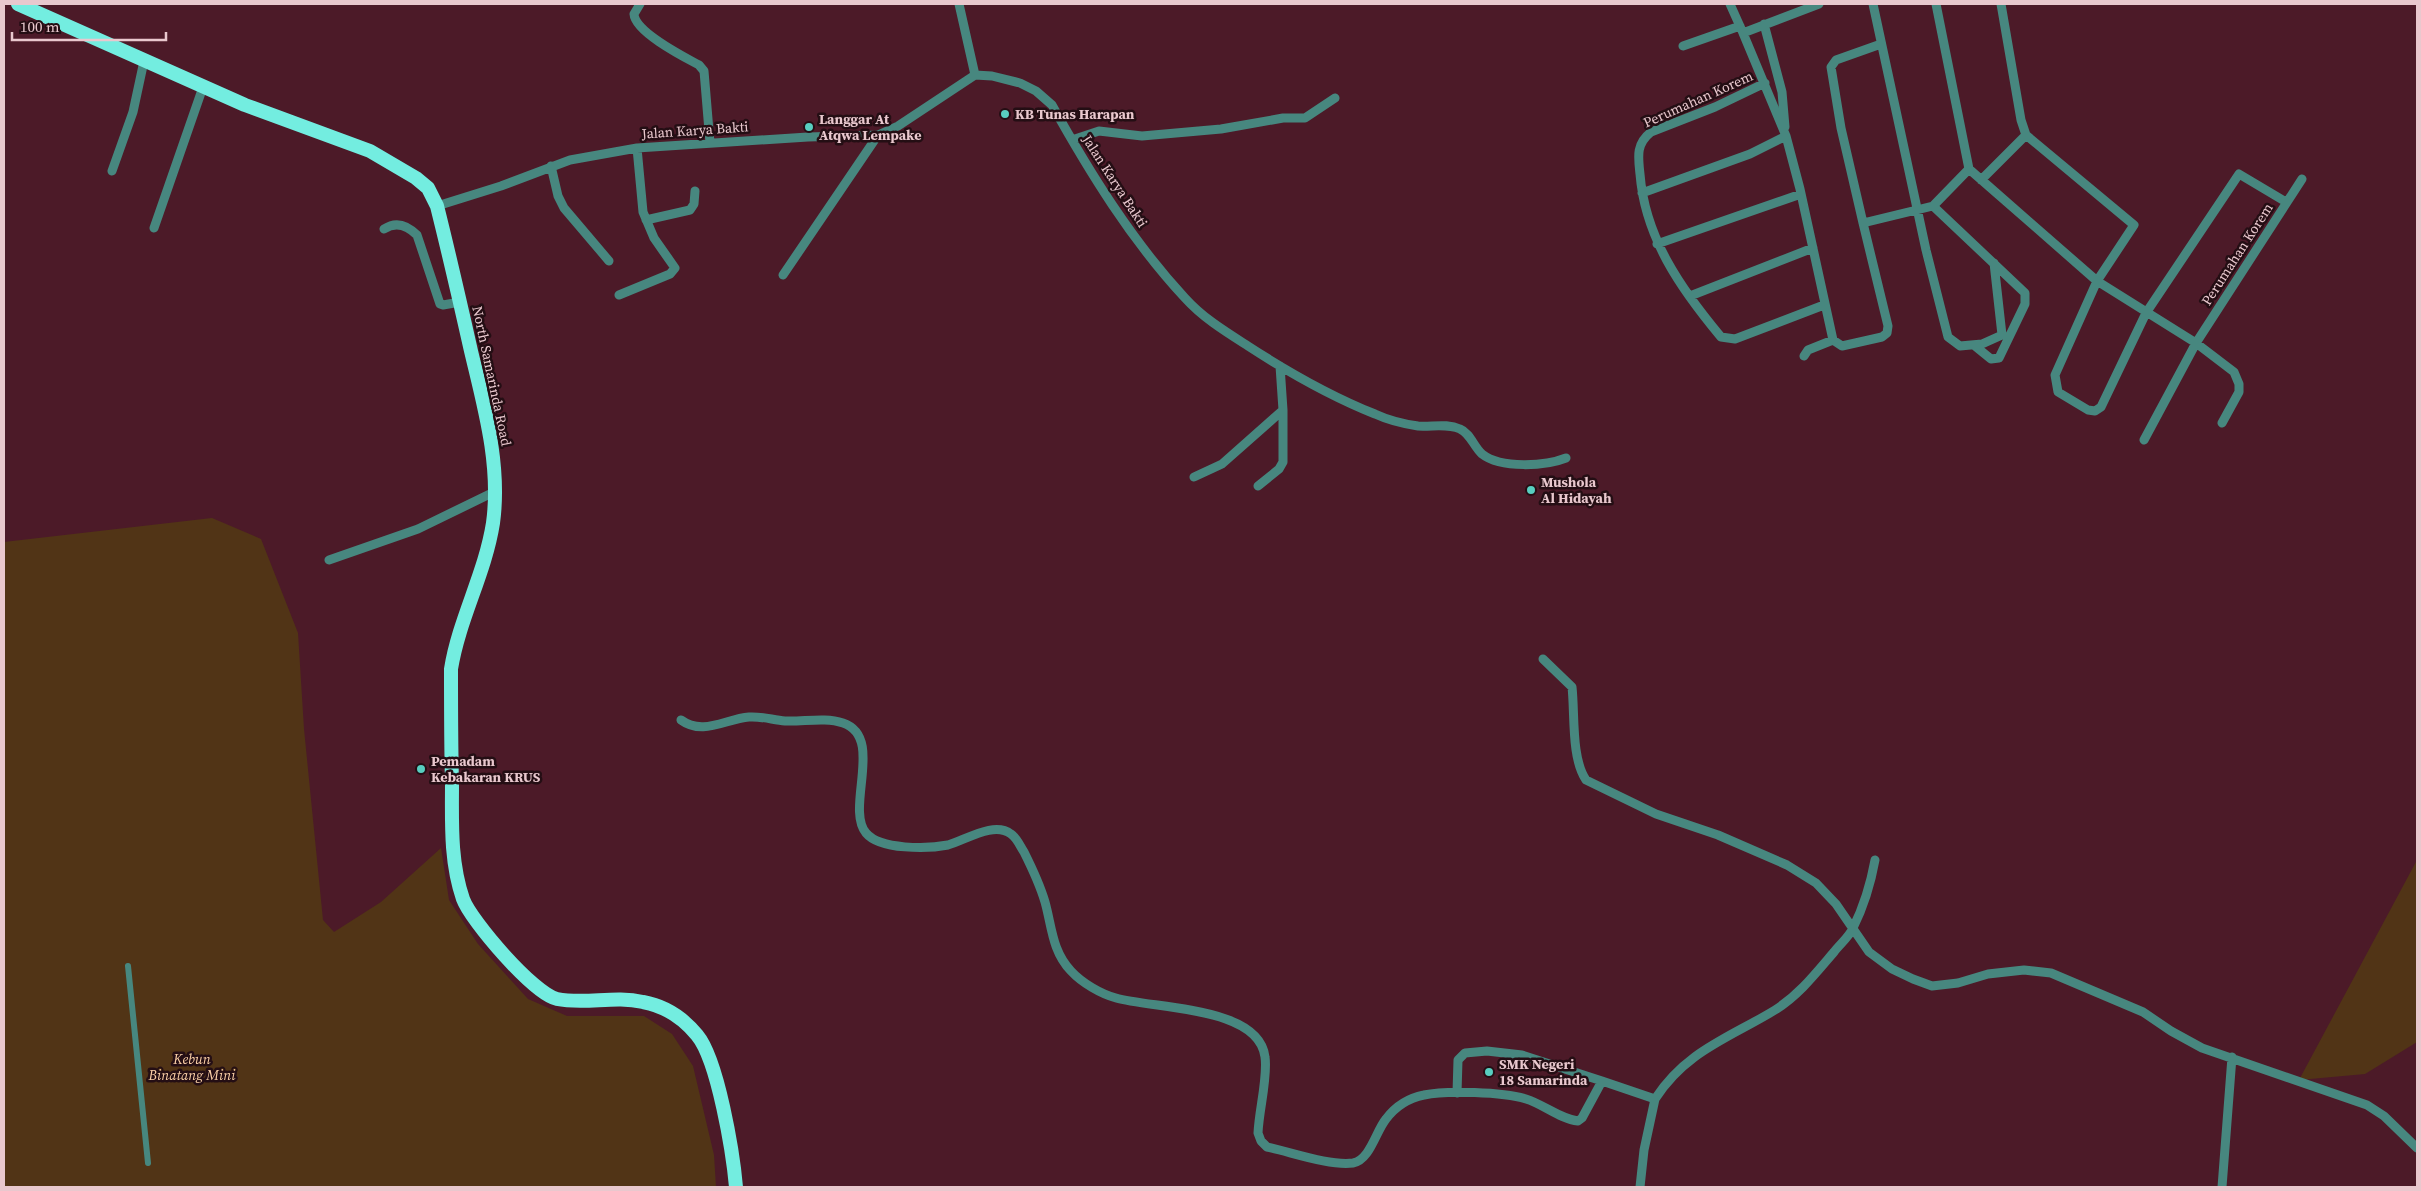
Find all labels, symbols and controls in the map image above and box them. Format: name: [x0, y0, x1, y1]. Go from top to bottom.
scale bar: [12, 10, 166, 42]
text: 100 m: [20, 16, 60, 37]
street label: Perumahan Korem: [1640, 66, 1757, 132]
place label: KB Tunas Harapan: [1015, 104, 1135, 124]
marker: KB Tunas Harapan: [999, 108, 1011, 120]
place label: Langgar At Atqwa Lempake: [819, 109, 922, 145]
street label: Jalan Karya Bakti: [640, 116, 749, 144]
marker: Langgar At Atqwa Lempake: [803, 121, 815, 133]
street label: Jalan Karya Bakti: [1077, 130, 1152, 231]
street label: Perumahan Korem: [2196, 199, 2278, 309]
street label: North Samarinda Road: [467, 304, 517, 448]
place label: Mushola Al Hidayah: [1541, 472, 1612, 508]
marker: Mushola Al Hidayah: [1525, 484, 1537, 496]
place label: Pemadam Kebakaran KRUS: [431, 751, 541, 787]
marker: Pemadam Kebakaran KRUS: [415, 763, 427, 775]
park label: Kebun Binatang Mini: [147, 1049, 236, 1085]
place label: SMK Negeri 18 Samarinda: [1499, 1054, 1588, 1090]
marker: SMK Negeri 18 Samarinda: [1483, 1066, 1495, 1078]

